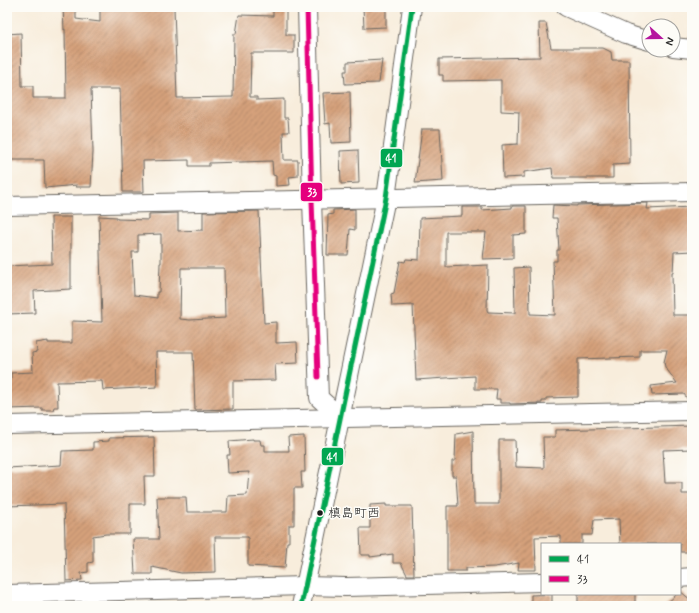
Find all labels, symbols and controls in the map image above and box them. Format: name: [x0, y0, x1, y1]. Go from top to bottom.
north arrow: [641, 18, 681, 58]
text: N: [662, 35, 677, 47]
line badge: 41: [380, 148, 403, 168]
text: 41: [385, 152, 397, 166]
line badge: 33: [300, 182, 323, 202]
text: 33: [307, 186, 317, 200]
line badge: 41: [321, 447, 344, 466]
text: 41: [326, 451, 338, 465]
place label: 槙島町西: [328, 505, 380, 522]
marker: 槙島町西: [315, 508, 325, 518]
legend: [541, 543, 681, 595]
text: 41: [577, 552, 589, 568]
text: 33: [577, 572, 588, 588]

